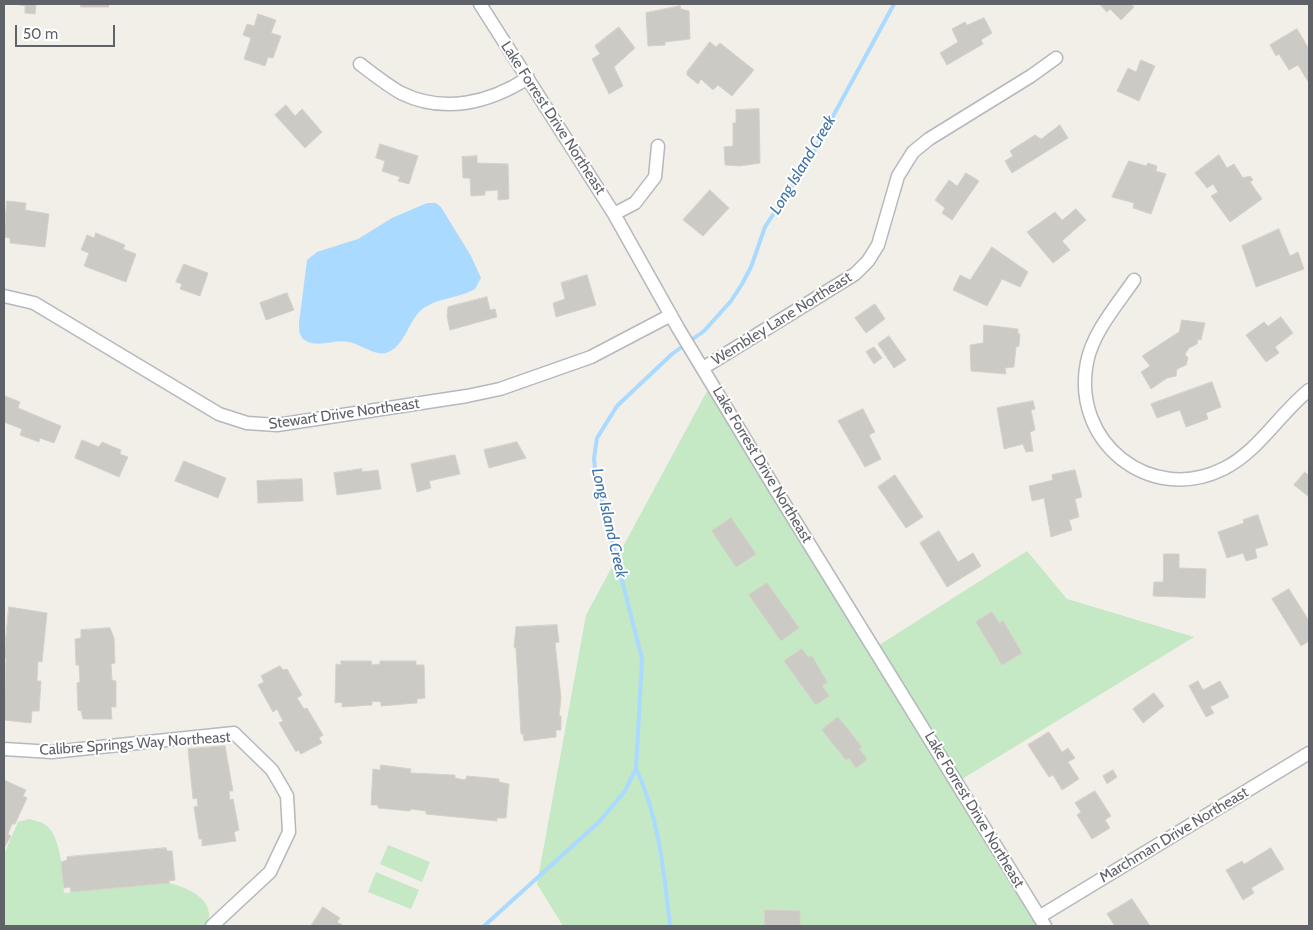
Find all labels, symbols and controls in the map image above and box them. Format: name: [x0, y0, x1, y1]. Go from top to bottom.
scale bar: [18, 15, 118, 47]
text: 50 m: [23, 25, 58, 43]
street label: Lake Forrest Drive Northeast: [497, 38, 609, 198]
water label: Long Island Creek: [766, 112, 840, 218]
street label: Wembley Lane Northeast: [709, 269, 855, 369]
street label: Lake Forrest Drive Northeast: [708, 384, 816, 546]
street label: Stewart Drive Northeast: [267, 395, 421, 433]
water label: Long Island Creek: [587, 466, 631, 580]
street label: Calibre Springs Way Northeast: [39, 728, 231, 760]
street label: Lake Forrest Drive Northeast: [920, 729, 1028, 891]
street label: Marchman Drive Northeast: [1096, 783, 1252, 887]

